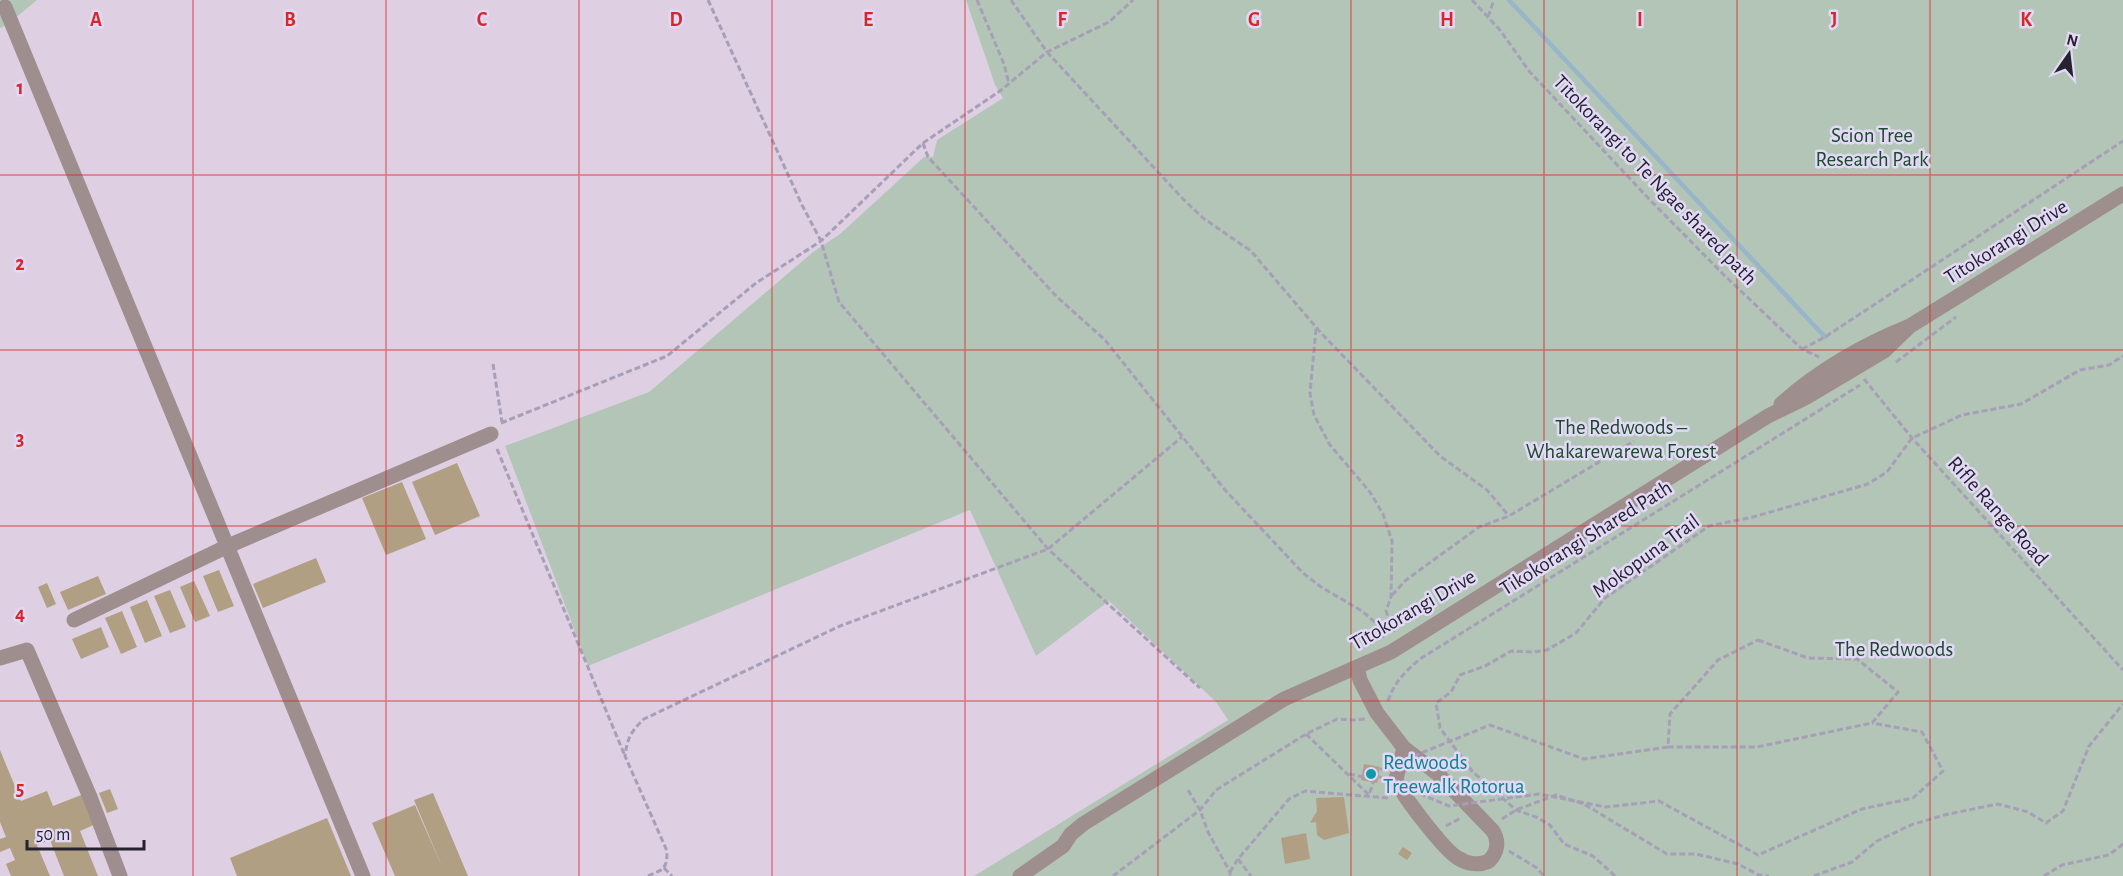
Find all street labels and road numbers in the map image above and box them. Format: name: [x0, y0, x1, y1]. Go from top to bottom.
street label: Tītokorangi to Te Ngae shared path: [1549, 71, 1761, 289]
street label: Tītokorangi Drive: [1941, 196, 2071, 288]
street label: Rifle Range Road: [1944, 452, 2052, 570]
street label: Tikokorangi Shared Path: [1496, 476, 1676, 600]
street label: Mokopuna Trail: [1589, 510, 1703, 602]
street label: Tītokorangi Drive: [1347, 566, 1479, 654]

